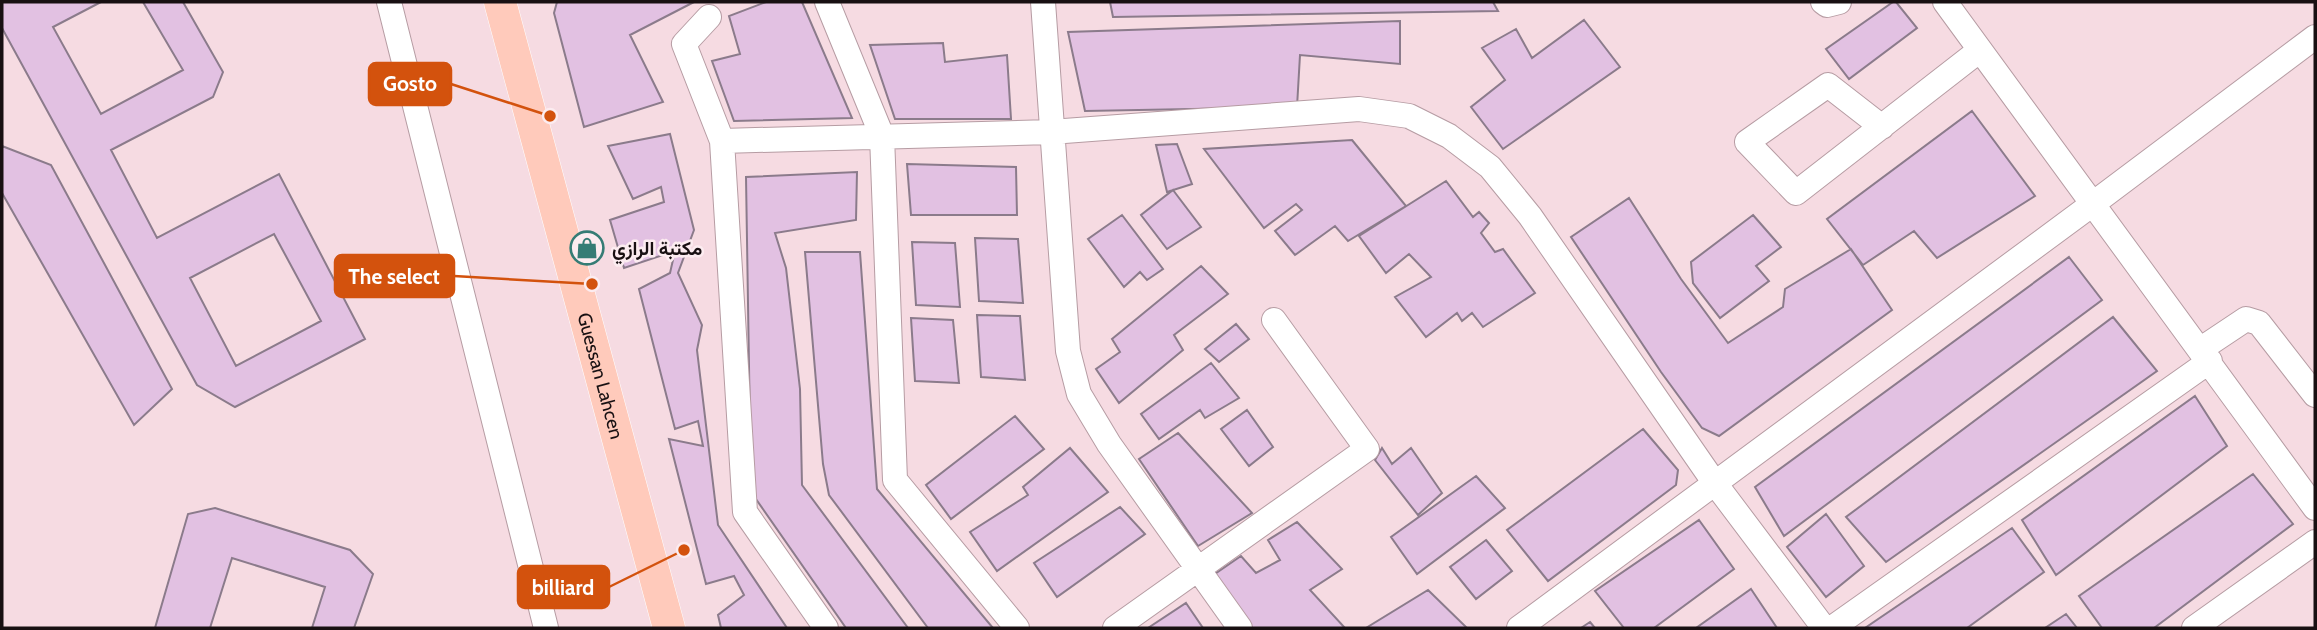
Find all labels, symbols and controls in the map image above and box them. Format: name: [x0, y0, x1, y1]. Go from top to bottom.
callout: Gosto: [369, 63, 451, 105]
text: Gosto: [383, 71, 437, 96]
shop icon: مكتبة الرازي: [568, 229, 606, 267]
place label: مكتبة الرازي: [612, 237, 702, 265]
callout: The select: [335, 255, 454, 297]
text: The select: [348, 264, 440, 289]
street label: Guessan Lahcen: [573, 310, 629, 441]
callout: billiard: [518, 566, 609, 608]
text: billiard: [532, 575, 594, 600]

